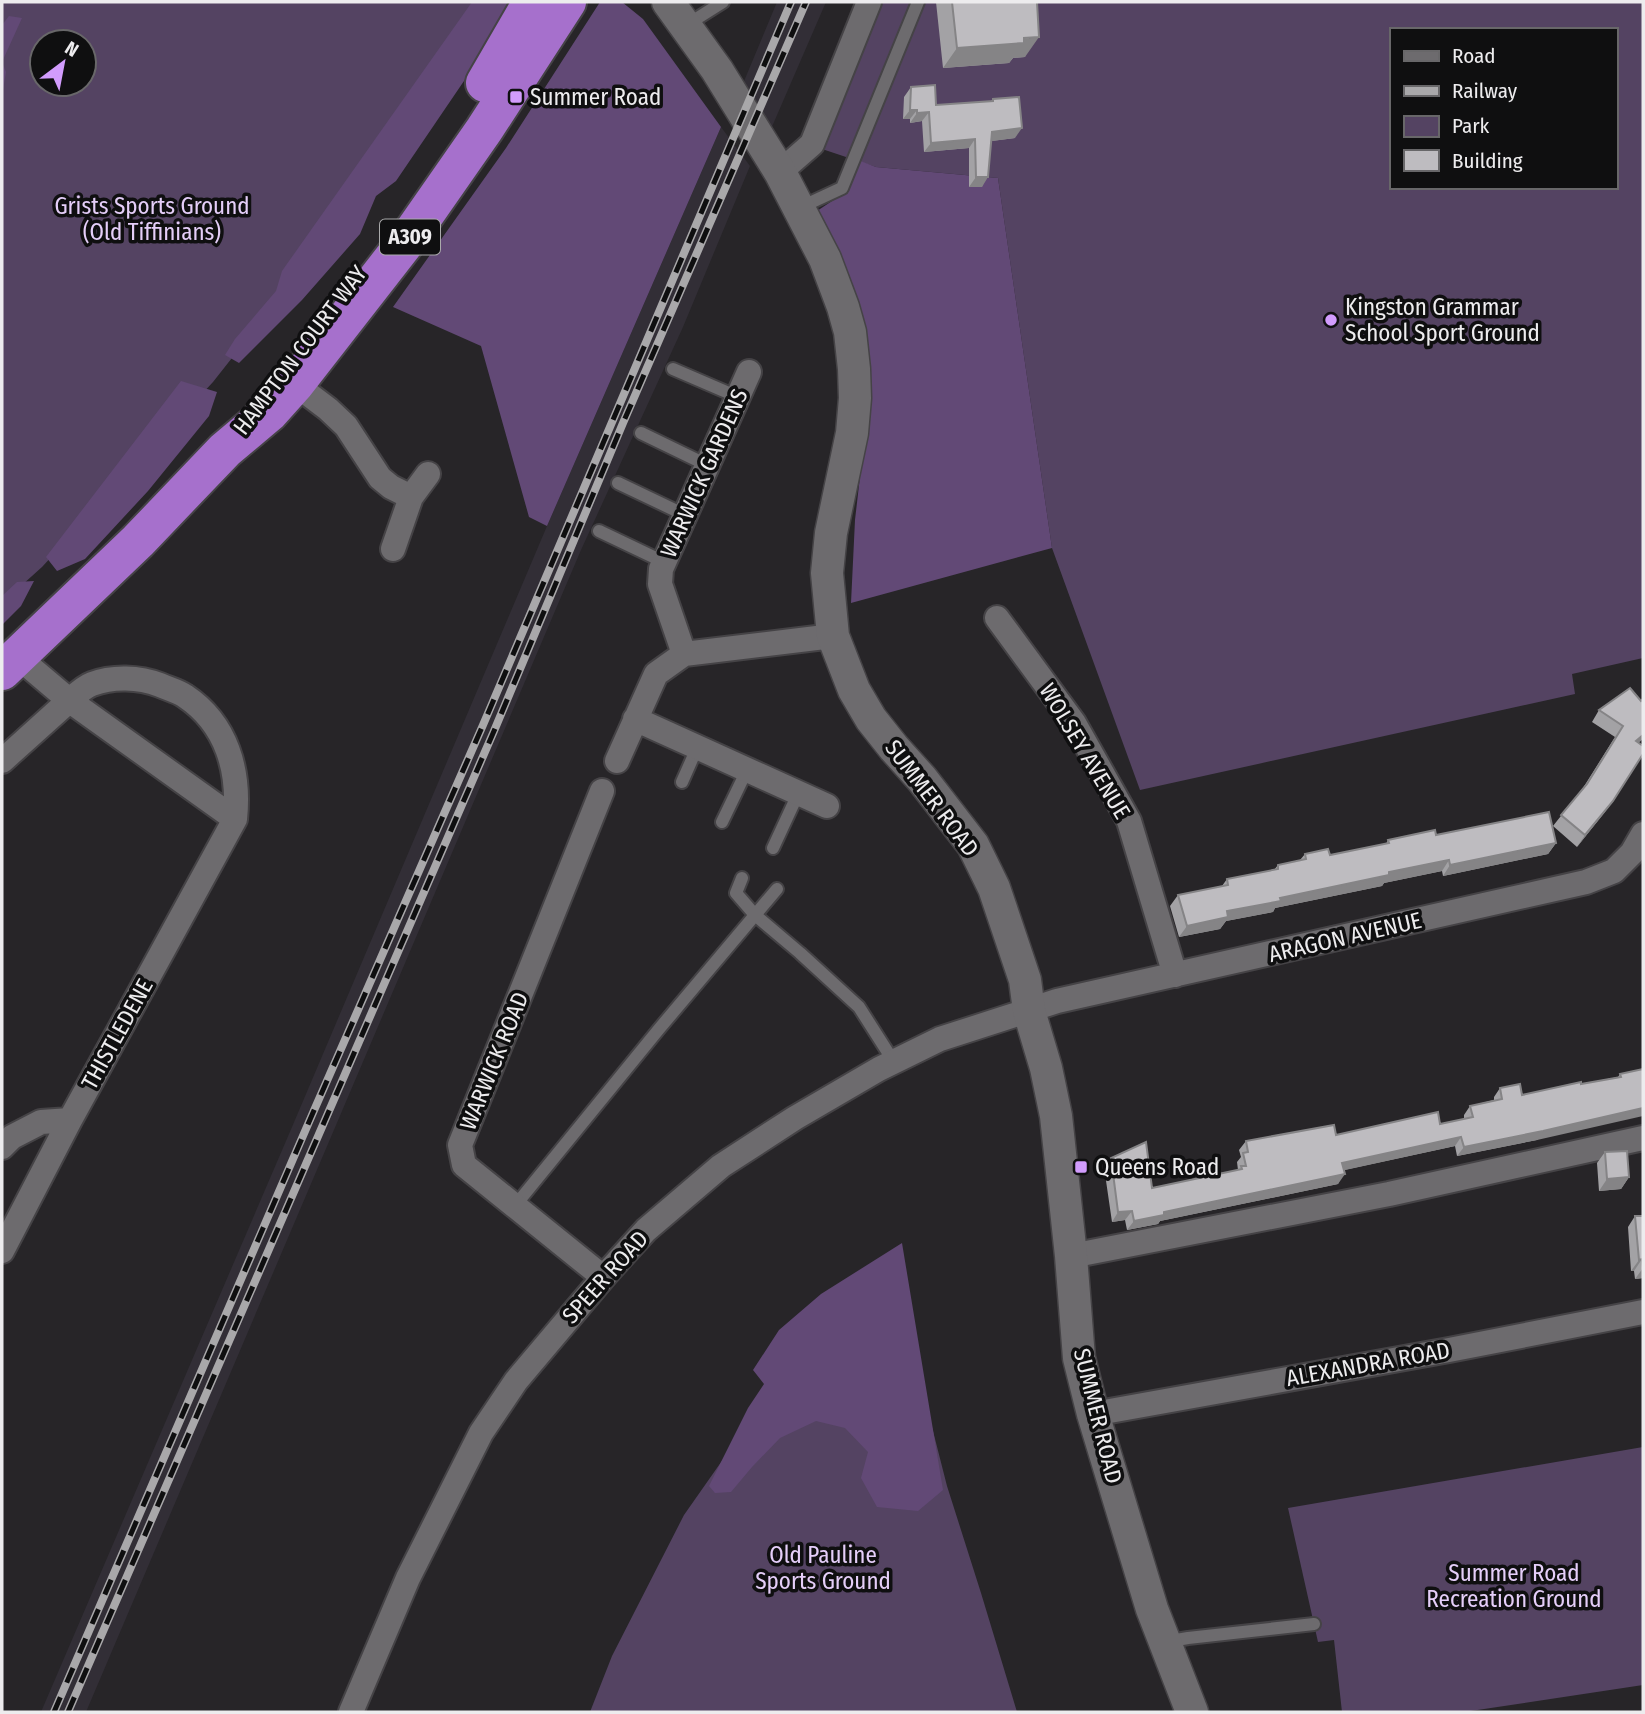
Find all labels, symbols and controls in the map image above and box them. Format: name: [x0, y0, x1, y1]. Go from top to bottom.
north arrow: [28, 28, 98, 98]
legend: [1390, 28, 1617, 189]
text: N: [61, 36, 83, 62]
text: Road: [1452, 43, 1496, 69]
text: Railway: [1452, 78, 1518, 104]
place label: Summer Road: [530, 83, 661, 111]
marker: Summer Road: [508, 89, 524, 105]
text: Park: [1452, 113, 1490, 139]
text: Building: [1452, 148, 1523, 174]
park label: Grists Sports Ground (Old Tiffinians): [54, 192, 250, 246]
road number: A309: [380, 219, 440, 254]
street label: HAMPTON COURT WAY: [227, 259, 373, 440]
place label: Kingston Grammar School Sport Ground: [1345, 293, 1540, 347]
marker: Kingston Grammar School Sport Ground: [1323, 312, 1339, 328]
street label: WARWICK GARDENS: [654, 384, 754, 562]
street label: WOLSEY AVENUE: [1034, 678, 1136, 824]
street label: SUMMER ROAD: [879, 734, 985, 862]
street label: ARAGON AVENUE: [1266, 906, 1424, 968]
street label: THISTLEDENE: [75, 974, 159, 1094]
street label: WARWICK ROAD: [454, 988, 534, 1134]
place label: Queens Road: [1095, 1153, 1219, 1181]
marker: Queens Road: [1073, 1159, 1089, 1175]
street label: SPEER ROAD: [556, 1225, 654, 1329]
street label: ALEXANDRA ROAD: [1284, 1336, 1452, 1392]
street label: SUMMER ROAD: [1068, 1345, 1128, 1487]
park label: Old Pauline Sports Ground: [755, 1541, 891, 1595]
park label: Summer Road Recreation Ground: [1426, 1559, 1602, 1613]

